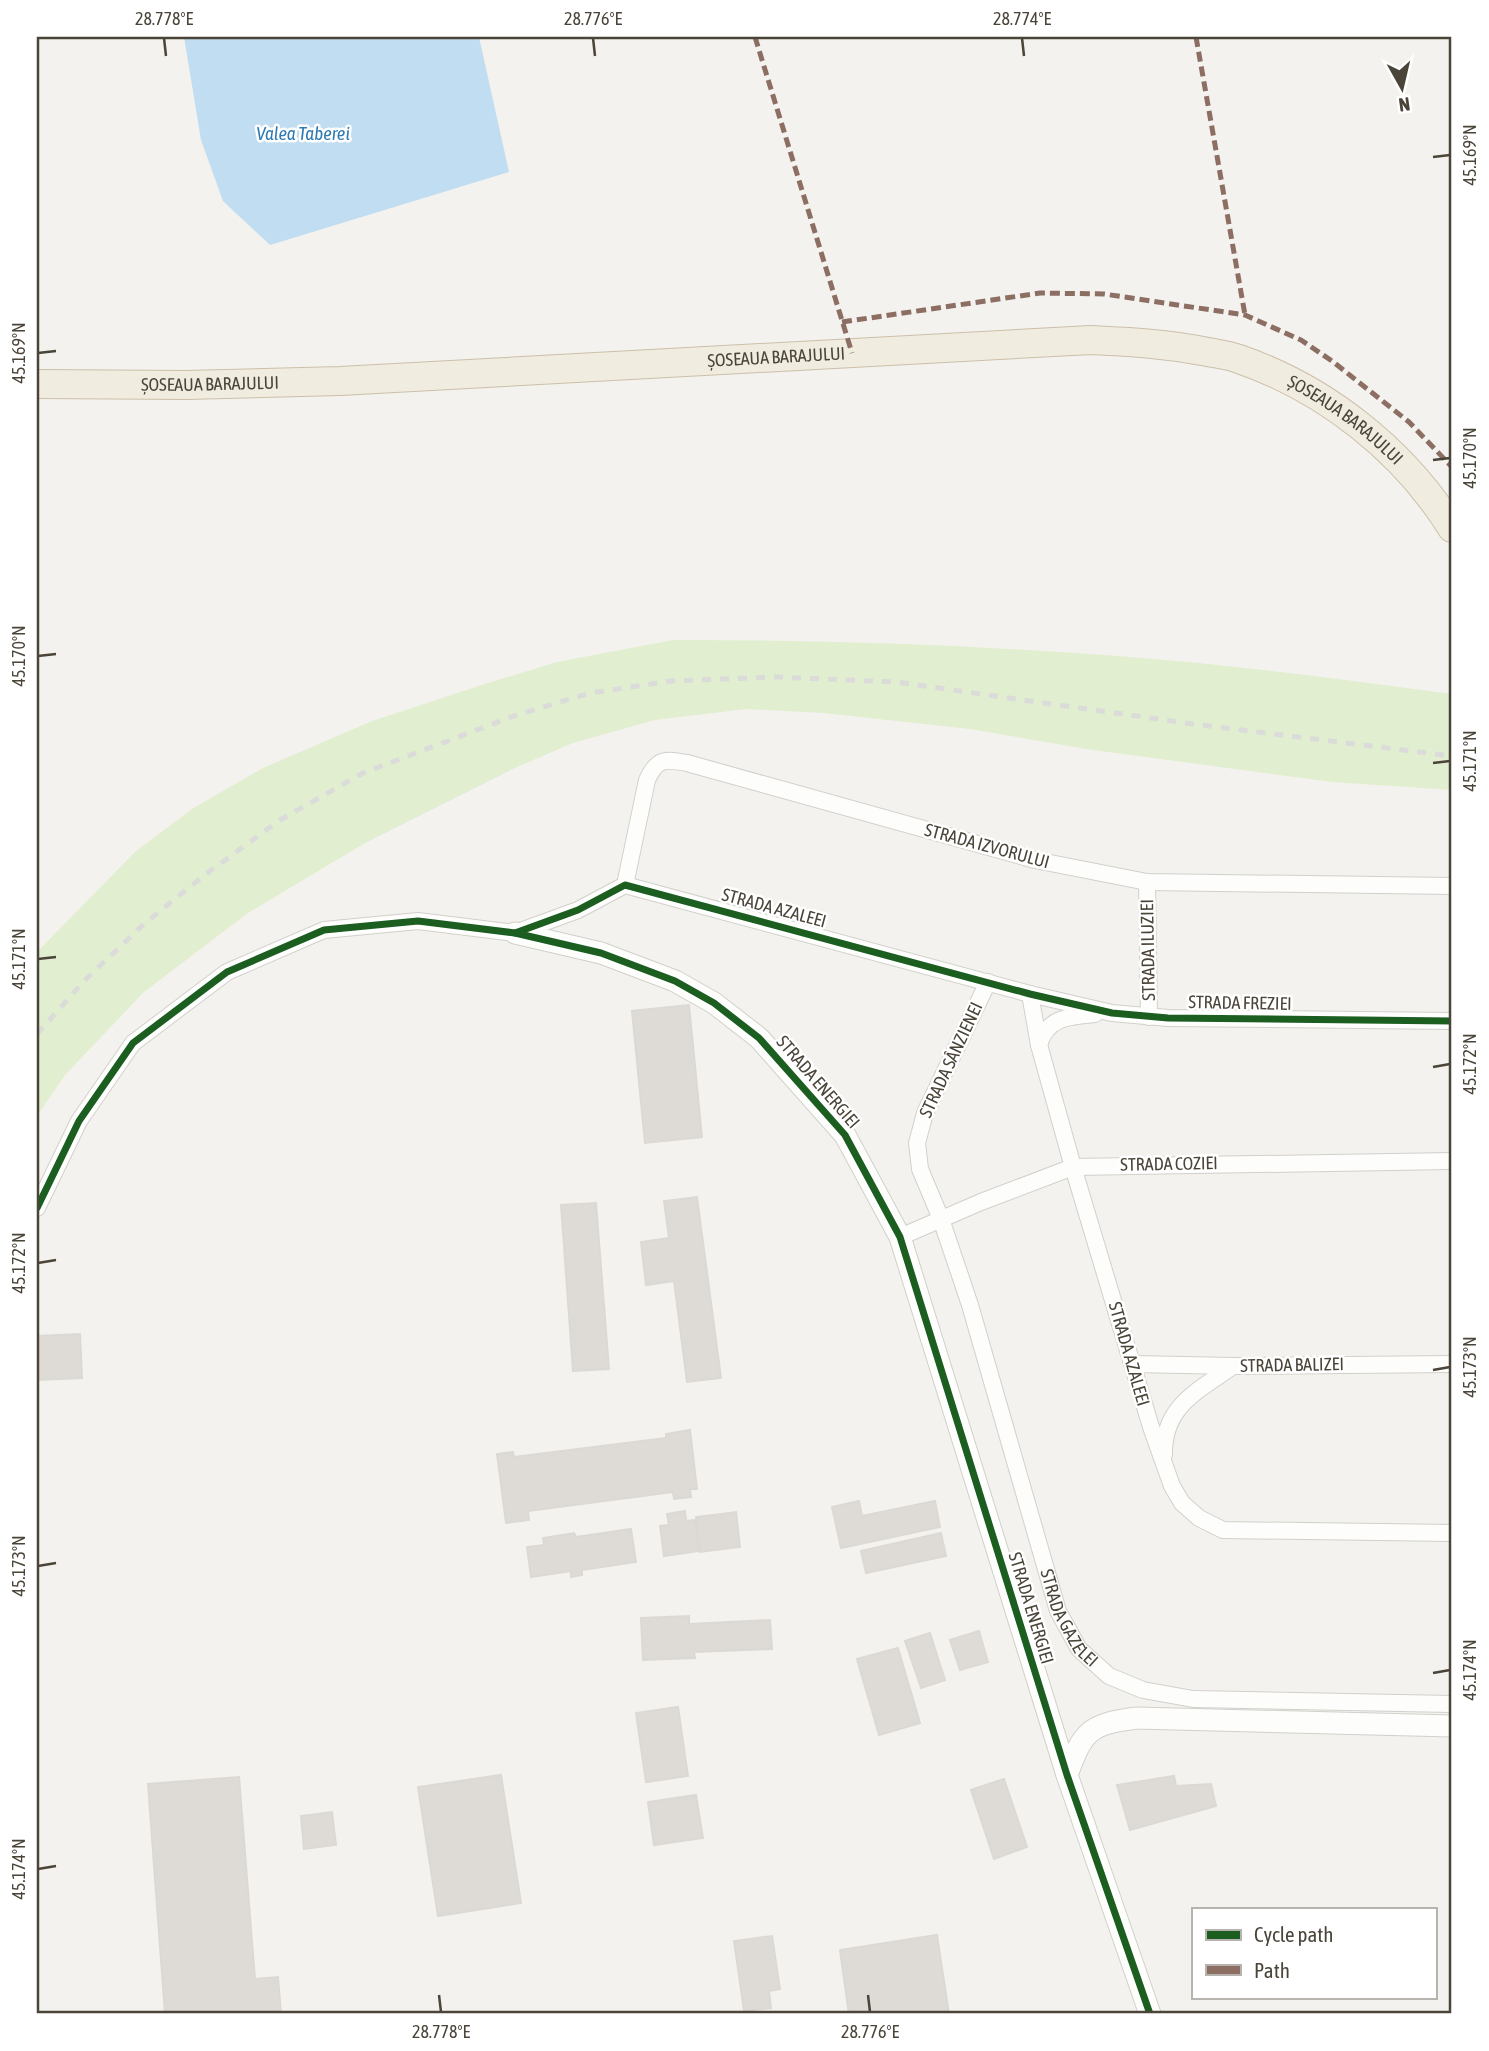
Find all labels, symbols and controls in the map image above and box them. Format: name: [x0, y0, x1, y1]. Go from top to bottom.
text: 28.778°E: [135, 8, 193, 29]
text: 28.776°E: [564, 8, 622, 29]
text: 28.774°E: [993, 8, 1051, 29]
north arrow: [1366, 52, 1436, 122]
text: N: [1397, 93, 1411, 117]
water label: Valea Taberei: [256, 122, 350, 144]
text: 45.169°N: [1459, 124, 1480, 186]
text: 45.169°N: [8, 322, 29, 384]
street label: ȘOSEAUA BARAJULUI: [707, 342, 846, 371]
street label: ȘOSEAUA BARAJULUI: [1284, 370, 1407, 469]
street label: ȘOSEAUA BARAJULUI: [141, 372, 279, 395]
text: 45.170°N: [1459, 427, 1480, 489]
text: 45.170°N: [8, 625, 29, 687]
text: 45.171°N: [1459, 730, 1480, 792]
street label: STRADA IZVORULUI: [922, 819, 1052, 872]
street label: STRADA AZALEEI: [720, 883, 829, 932]
street label: STRADA ILUZIEI: [1136, 899, 1159, 1001]
text: 45.171°N: [8, 928, 29, 990]
street label: STRADA FREZIEI: [1188, 991, 1292, 1014]
street label: STRADA SÂNZIENEI: [915, 999, 986, 1121]
street label: STRADA ENERGIEI: [772, 1031, 864, 1132]
text: 45.172°N: [1459, 1033, 1480, 1095]
street label: STRADA COZIEI: [1120, 1152, 1218, 1175]
text: 45.172°N: [8, 1232, 29, 1294]
street label: STRADA AZALEEI: [1105, 1299, 1154, 1408]
text: 45.173°N: [1459, 1336, 1480, 1398]
street label: STRADA BALIZEI: [1240, 1353, 1344, 1376]
text: 45.173°N: [8, 1535, 29, 1597]
street label: STRADA ENERGIEI: [1005, 1549, 1058, 1666]
street label: STRADA GAZELEI: [1037, 1567, 1102, 1671]
text: 45.174°N: [1459, 1639, 1480, 1701]
text: 45.174°N: [8, 1838, 29, 1900]
legend: [1192, 1908, 1436, 1998]
text: Cycle path: [1254, 1922, 1333, 1946]
text: Path: [1254, 1958, 1290, 1982]
text: 28.778°E: [412, 2021, 470, 2042]
text: 28.776°E: [841, 2021, 899, 2042]

